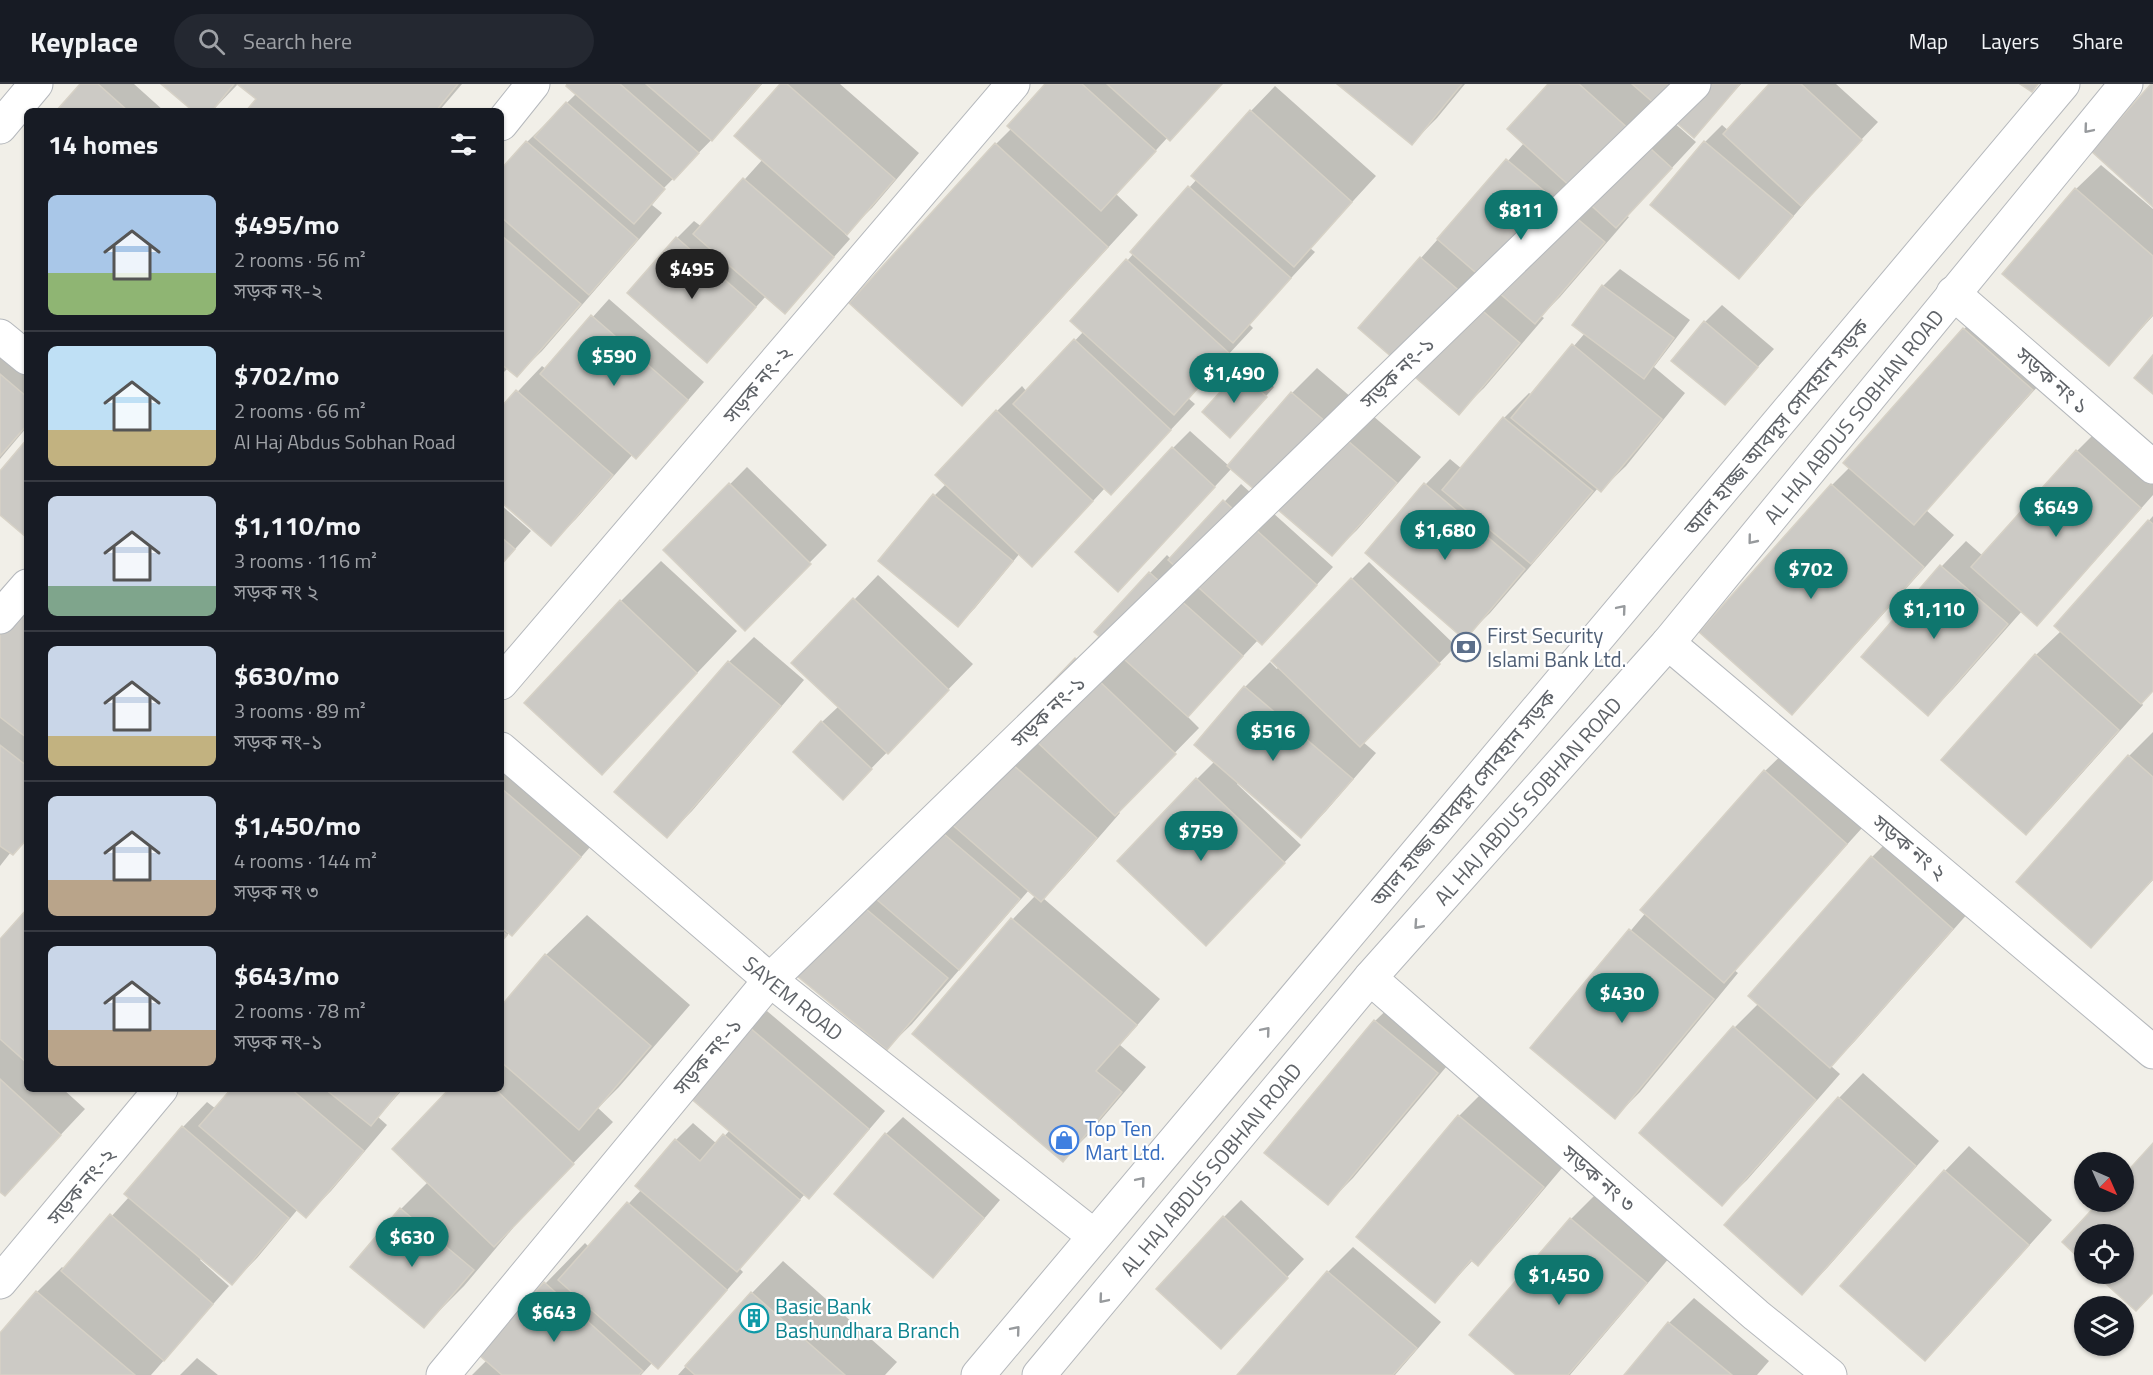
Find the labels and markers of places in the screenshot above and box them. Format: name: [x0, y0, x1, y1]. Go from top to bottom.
pin: $811: [1485, 190, 1557, 241]
pin: $495: [656, 249, 728, 300]
pin: $590: [578, 336, 650, 387]
pin: $1,490: [1185, 353, 1283, 404]
pin: $649: [2020, 487, 2092, 538]
pin: $1,680: [1396, 510, 1494, 561]
pin: $702: [1775, 549, 1847, 600]
pin: $1,110: [1885, 589, 1983, 640]
place label: First Security Islami Bank Ltd.: [1487, 619, 1626, 675]
bank icon: First Security Islami Bank Ltd.: [1450, 631, 1482, 663]
pin: $516: [1237, 711, 1309, 762]
pin: $759: [1165, 811, 1237, 862]
pin: $430: [1586, 973, 1658, 1024]
place label: Top Ten Mart Ltd.: [1085, 1112, 1165, 1168]
shop icon: Top Ten Mart Ltd.: [1048, 1124, 1080, 1156]
pin: $630: [376, 1217, 448, 1268]
pin: $1,450: [1510, 1255, 1608, 1306]
place label: Basic Bank Bashundhara Branch: [775, 1290, 960, 1346]
pin: $643: [518, 1292, 590, 1343]
building icon: Basic Bank Bashundhara Branch: [738, 1302, 770, 1334]

